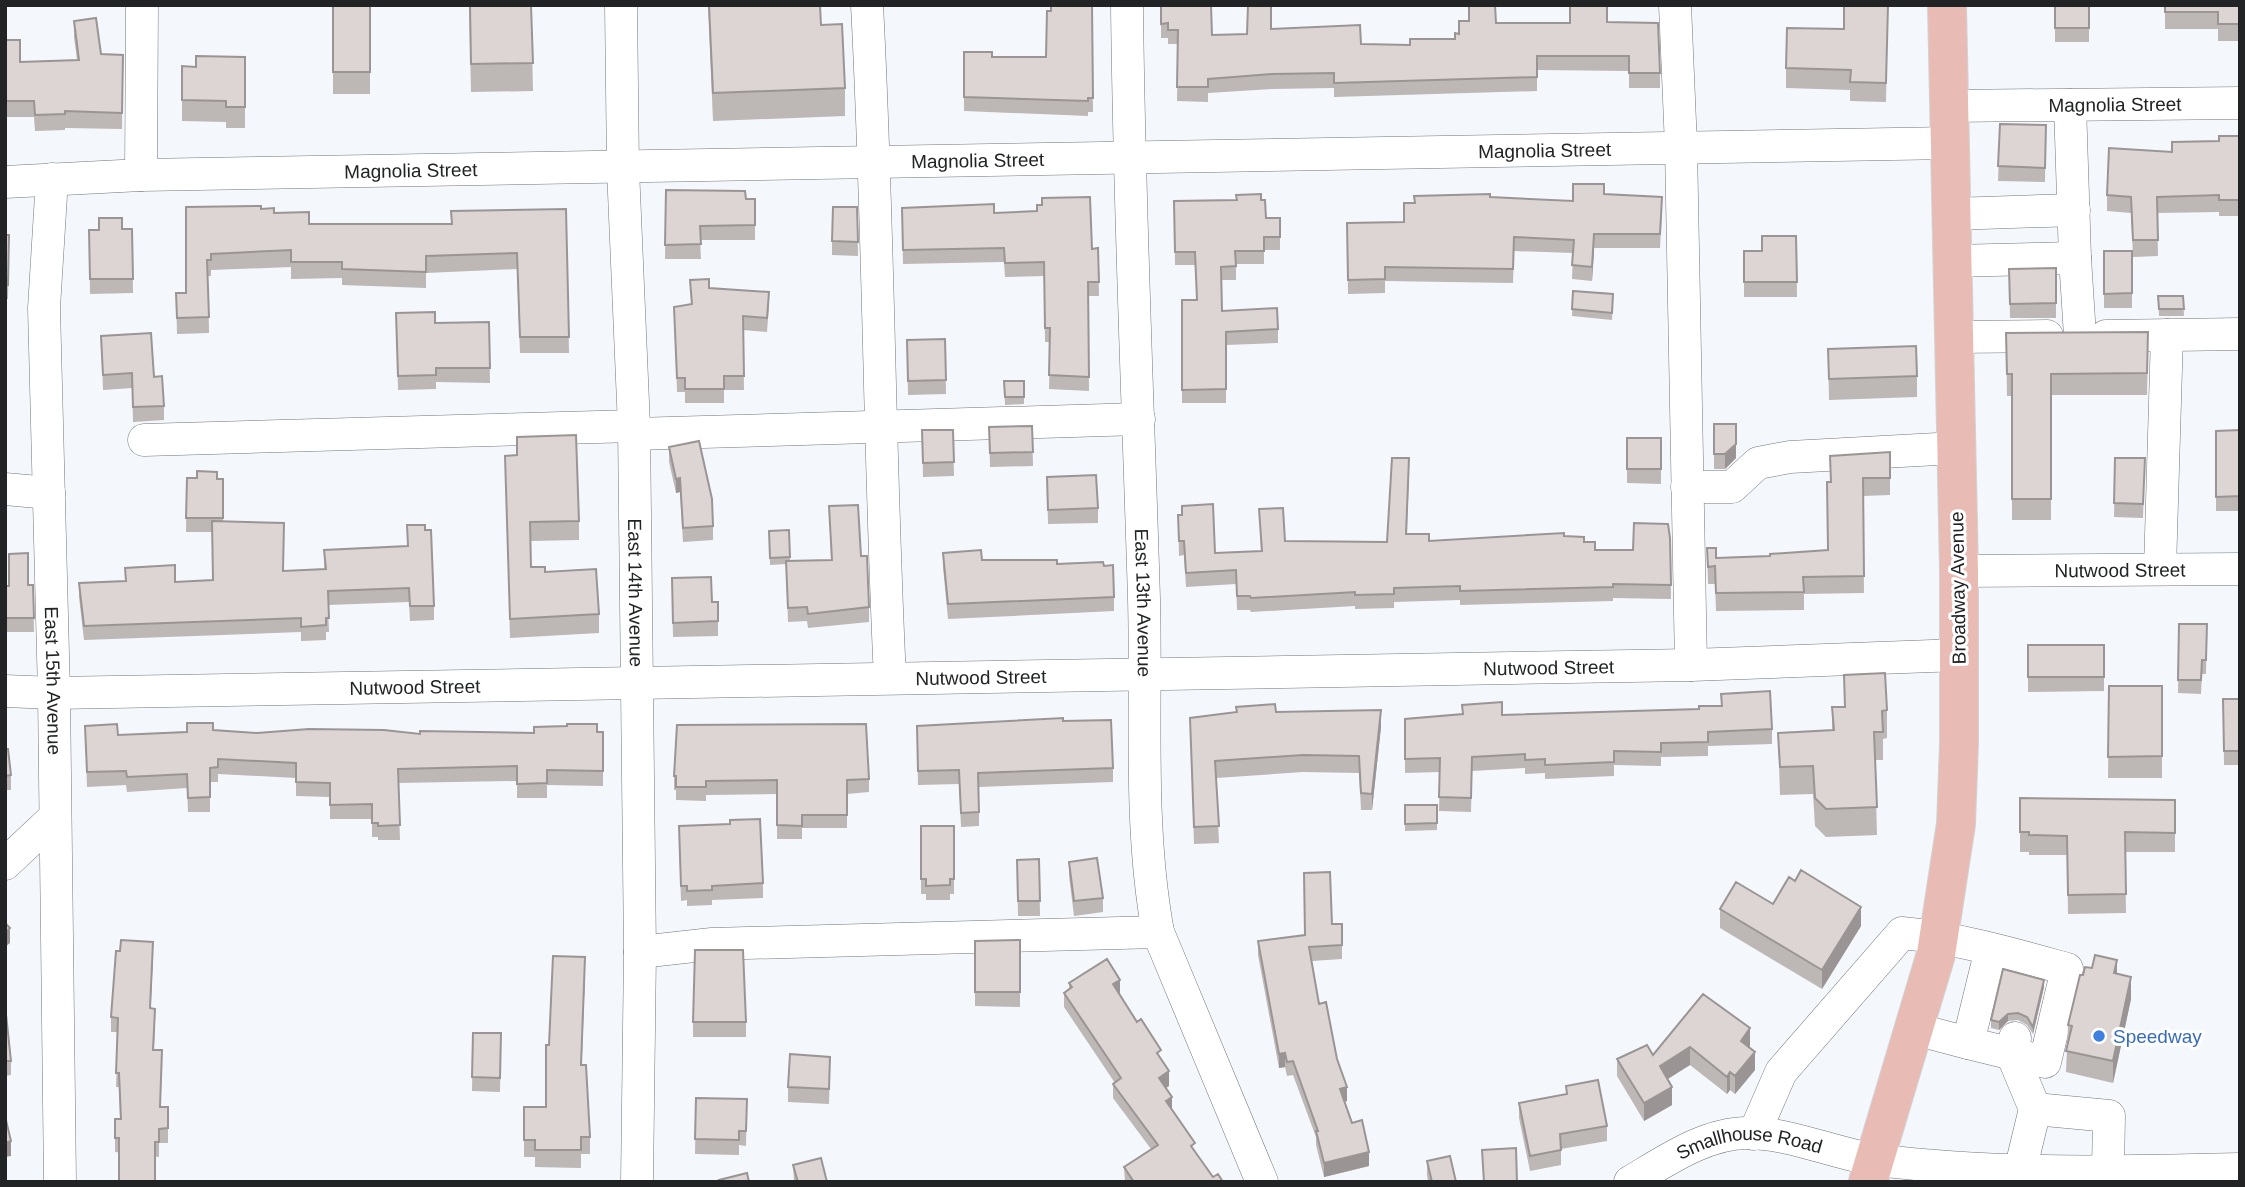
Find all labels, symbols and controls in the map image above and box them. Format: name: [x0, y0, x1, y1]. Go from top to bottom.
street label: Magnolia Street: [2048, 93, 2182, 115]
street label: Magnolia Street: [1478, 138, 1612, 162]
street label: Magnolia Street: [911, 149, 1045, 172]
street label: Magnolia Street: [344, 159, 478, 182]
street label: Broadway Avenue: [1946, 511, 1970, 665]
street label: East 14th Avenue: [625, 518, 647, 667]
street label: East 13th Avenue: [1131, 528, 1155, 677]
street label: Nutwood Street: [2054, 559, 2186, 581]
street label: East 15th Avenue: [41, 606, 65, 755]
street label: Nutwood Street: [1483, 656, 1615, 679]
street label: Nutwood Street: [915, 666, 1047, 689]
street label: Nutwood Street: [349, 675, 481, 698]
place label: Speedway: [2113, 1026, 2202, 1047]
marker: Speedway: [2091, 1028, 2107, 1044]
street label: Smallhouse Road: [1673, 1122, 1825, 1163]

